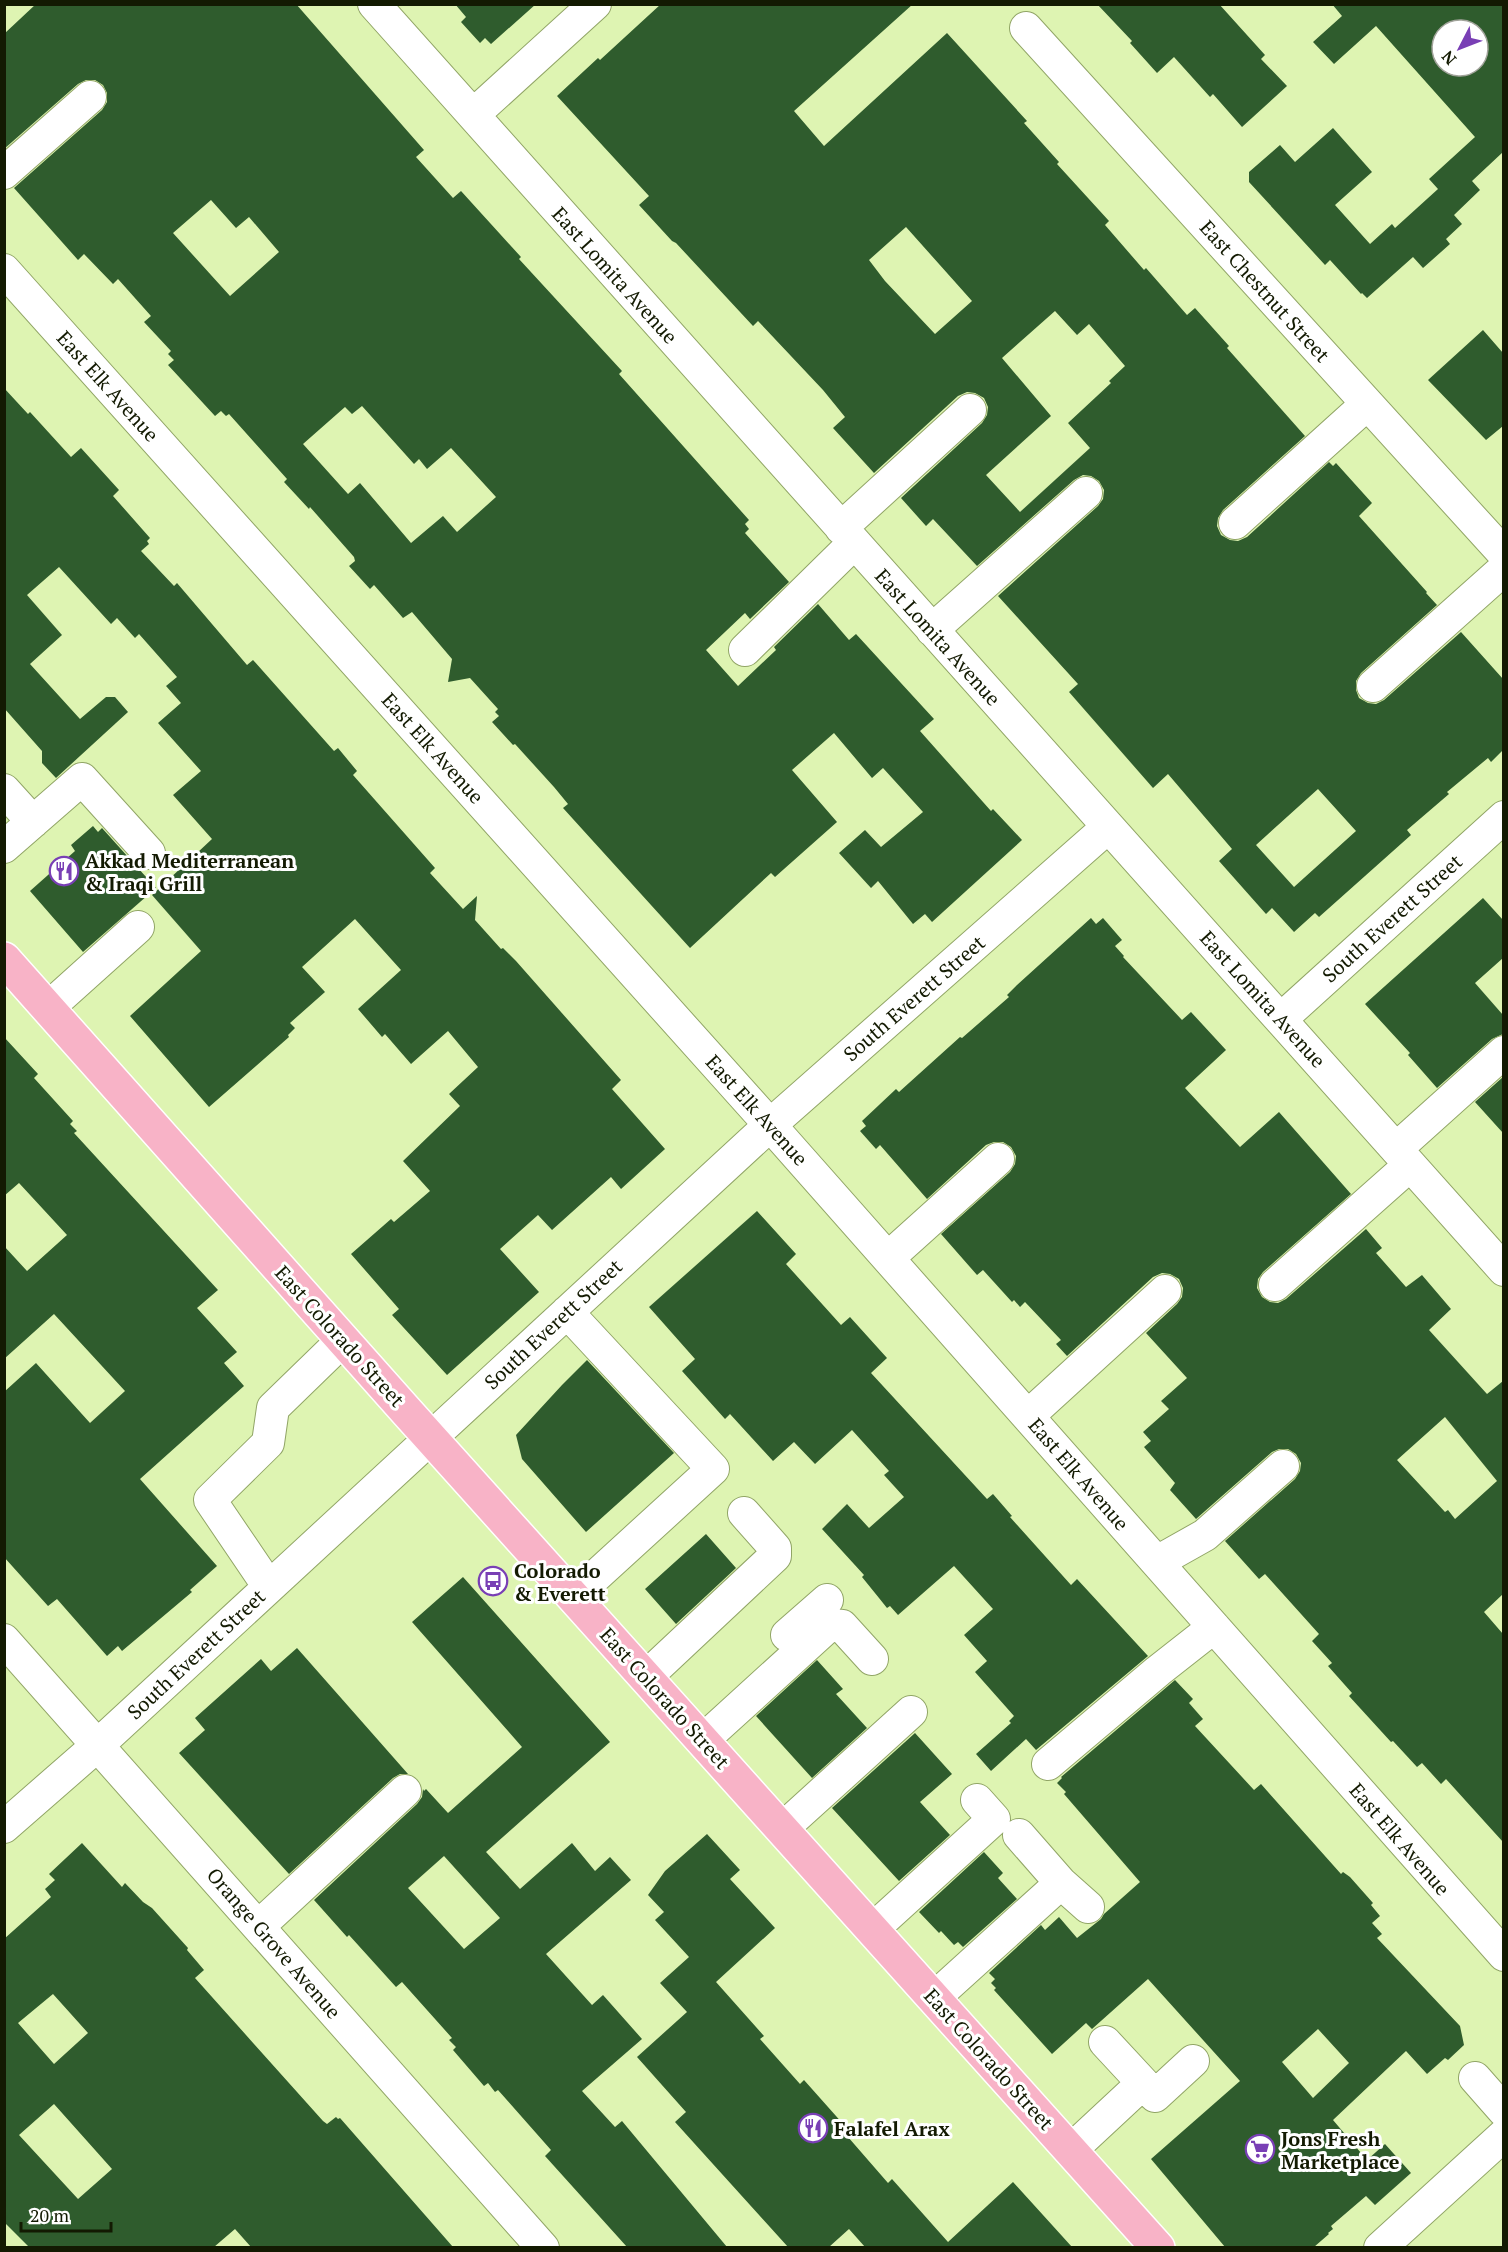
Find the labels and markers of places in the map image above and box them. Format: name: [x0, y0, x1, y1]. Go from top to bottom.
place label: Akkad Mediterranean & Iraqi Grill: [85, 847, 294, 897]
restaurant icon: Akkad Mediterranean & Iraqi Grill: [48, 855, 80, 887]
place label: Colorado & Everett: [514, 1557, 606, 1607]
bus stop icon: Colorado & Everett: [477, 1565, 509, 1597]
restaurant icon: Falafel Arax: [797, 2112, 829, 2144]
place label: Falafel Arax: [834, 2115, 950, 2142]
place label: Jons Fresh Marketplace: [1281, 2125, 1400, 2175]
supermarket icon: Jons Fresh Marketplace: [1244, 2133, 1276, 2165]

